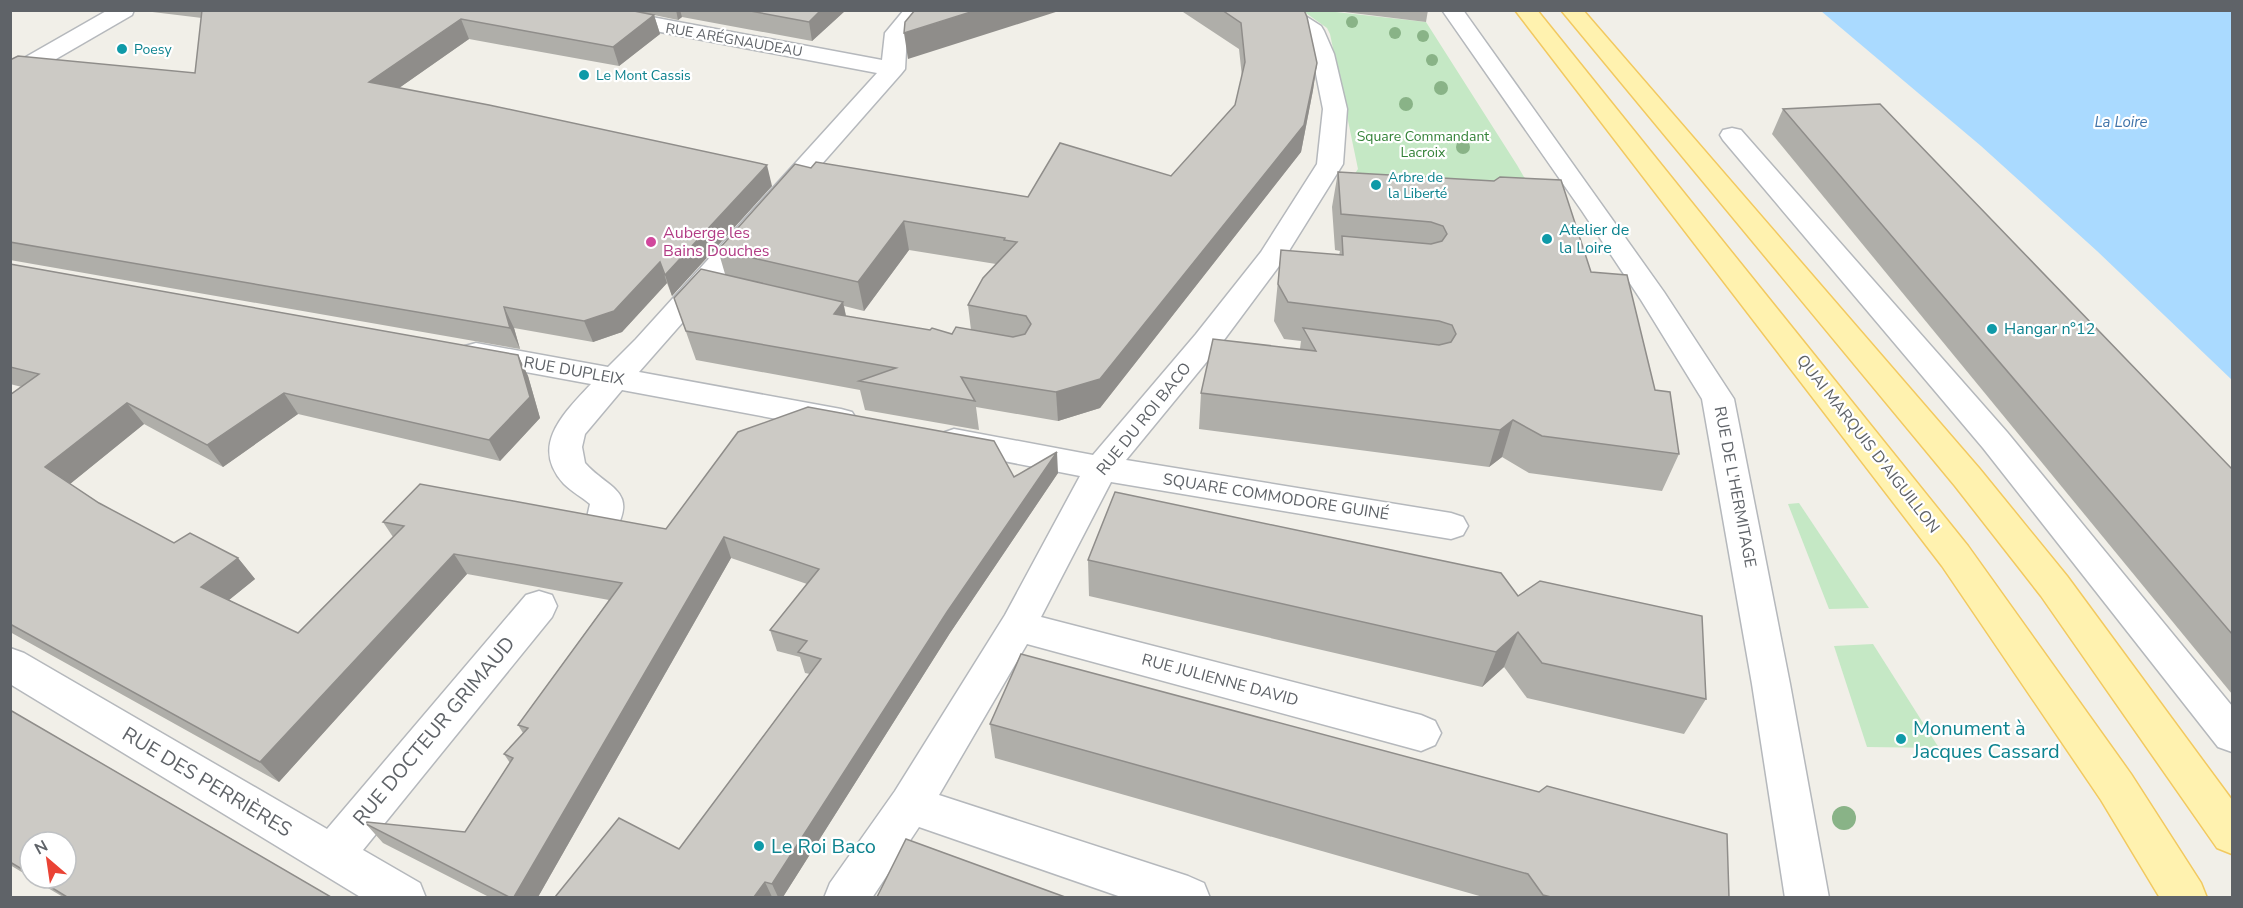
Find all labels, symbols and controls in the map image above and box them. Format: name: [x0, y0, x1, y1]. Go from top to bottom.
street label: RUE ARÉGNAUDEAU: [664, 19, 804, 61]
place label: Poesy: [134, 40, 172, 59]
marker: Poesy: [115, 42, 129, 56]
place label: Le Mont Cassis: [596, 66, 691, 85]
marker: Le Mont Cassis: [577, 68, 591, 82]
water label: La Loire: [2094, 112, 2148, 132]
park label: Square Commandant Lacroix: [1357, 127, 1489, 162]
place label: Arbre de la Liberté: [1388, 168, 1447, 203]
marker: Arbre de la Liberté: [1369, 178, 1383, 192]
place label: Atelier de la Loire: [1559, 219, 1629, 259]
place label: Auberge les Bains Douches: [663, 222, 769, 262]
marker: Atelier de la Loire: [1540, 232, 1554, 246]
marker: Auberge les Bains Douches: [644, 235, 658, 249]
place label: Hangar n°12: [2004, 318, 2095, 340]
marker: Hangar n°12: [1985, 322, 1999, 336]
street label: QUAI MARQUIS D'AIGUILLON: [1791, 350, 1945, 538]
street label: RUE DUPLEIX: [522, 351, 627, 391]
street label: RUE DU ROI BACO: [1092, 358, 1196, 480]
street label: RUE DE L'HERMITAGE: [1709, 404, 1761, 570]
street label: SQUARE COMMODORE GUINÉ: [1161, 468, 1391, 526]
street label: RUE DOCTEUR GRIMAUD: [347, 631, 521, 831]
street label: RUE JULIENNE DAVID: [1139, 648, 1301, 712]
place label: Monument à Jacques Cassard: [1912, 715, 2060, 765]
street label: RUE DES PERRIÈRES: [117, 721, 297, 843]
marker: Monument à Jacques Cassard: [1894, 732, 1908, 746]
north arrow: [18, 830, 78, 890]
place label: Le Roi Baco: [771, 833, 876, 860]
text: N: [31, 835, 52, 860]
marker: Le Roi Baco: [752, 839, 766, 853]

